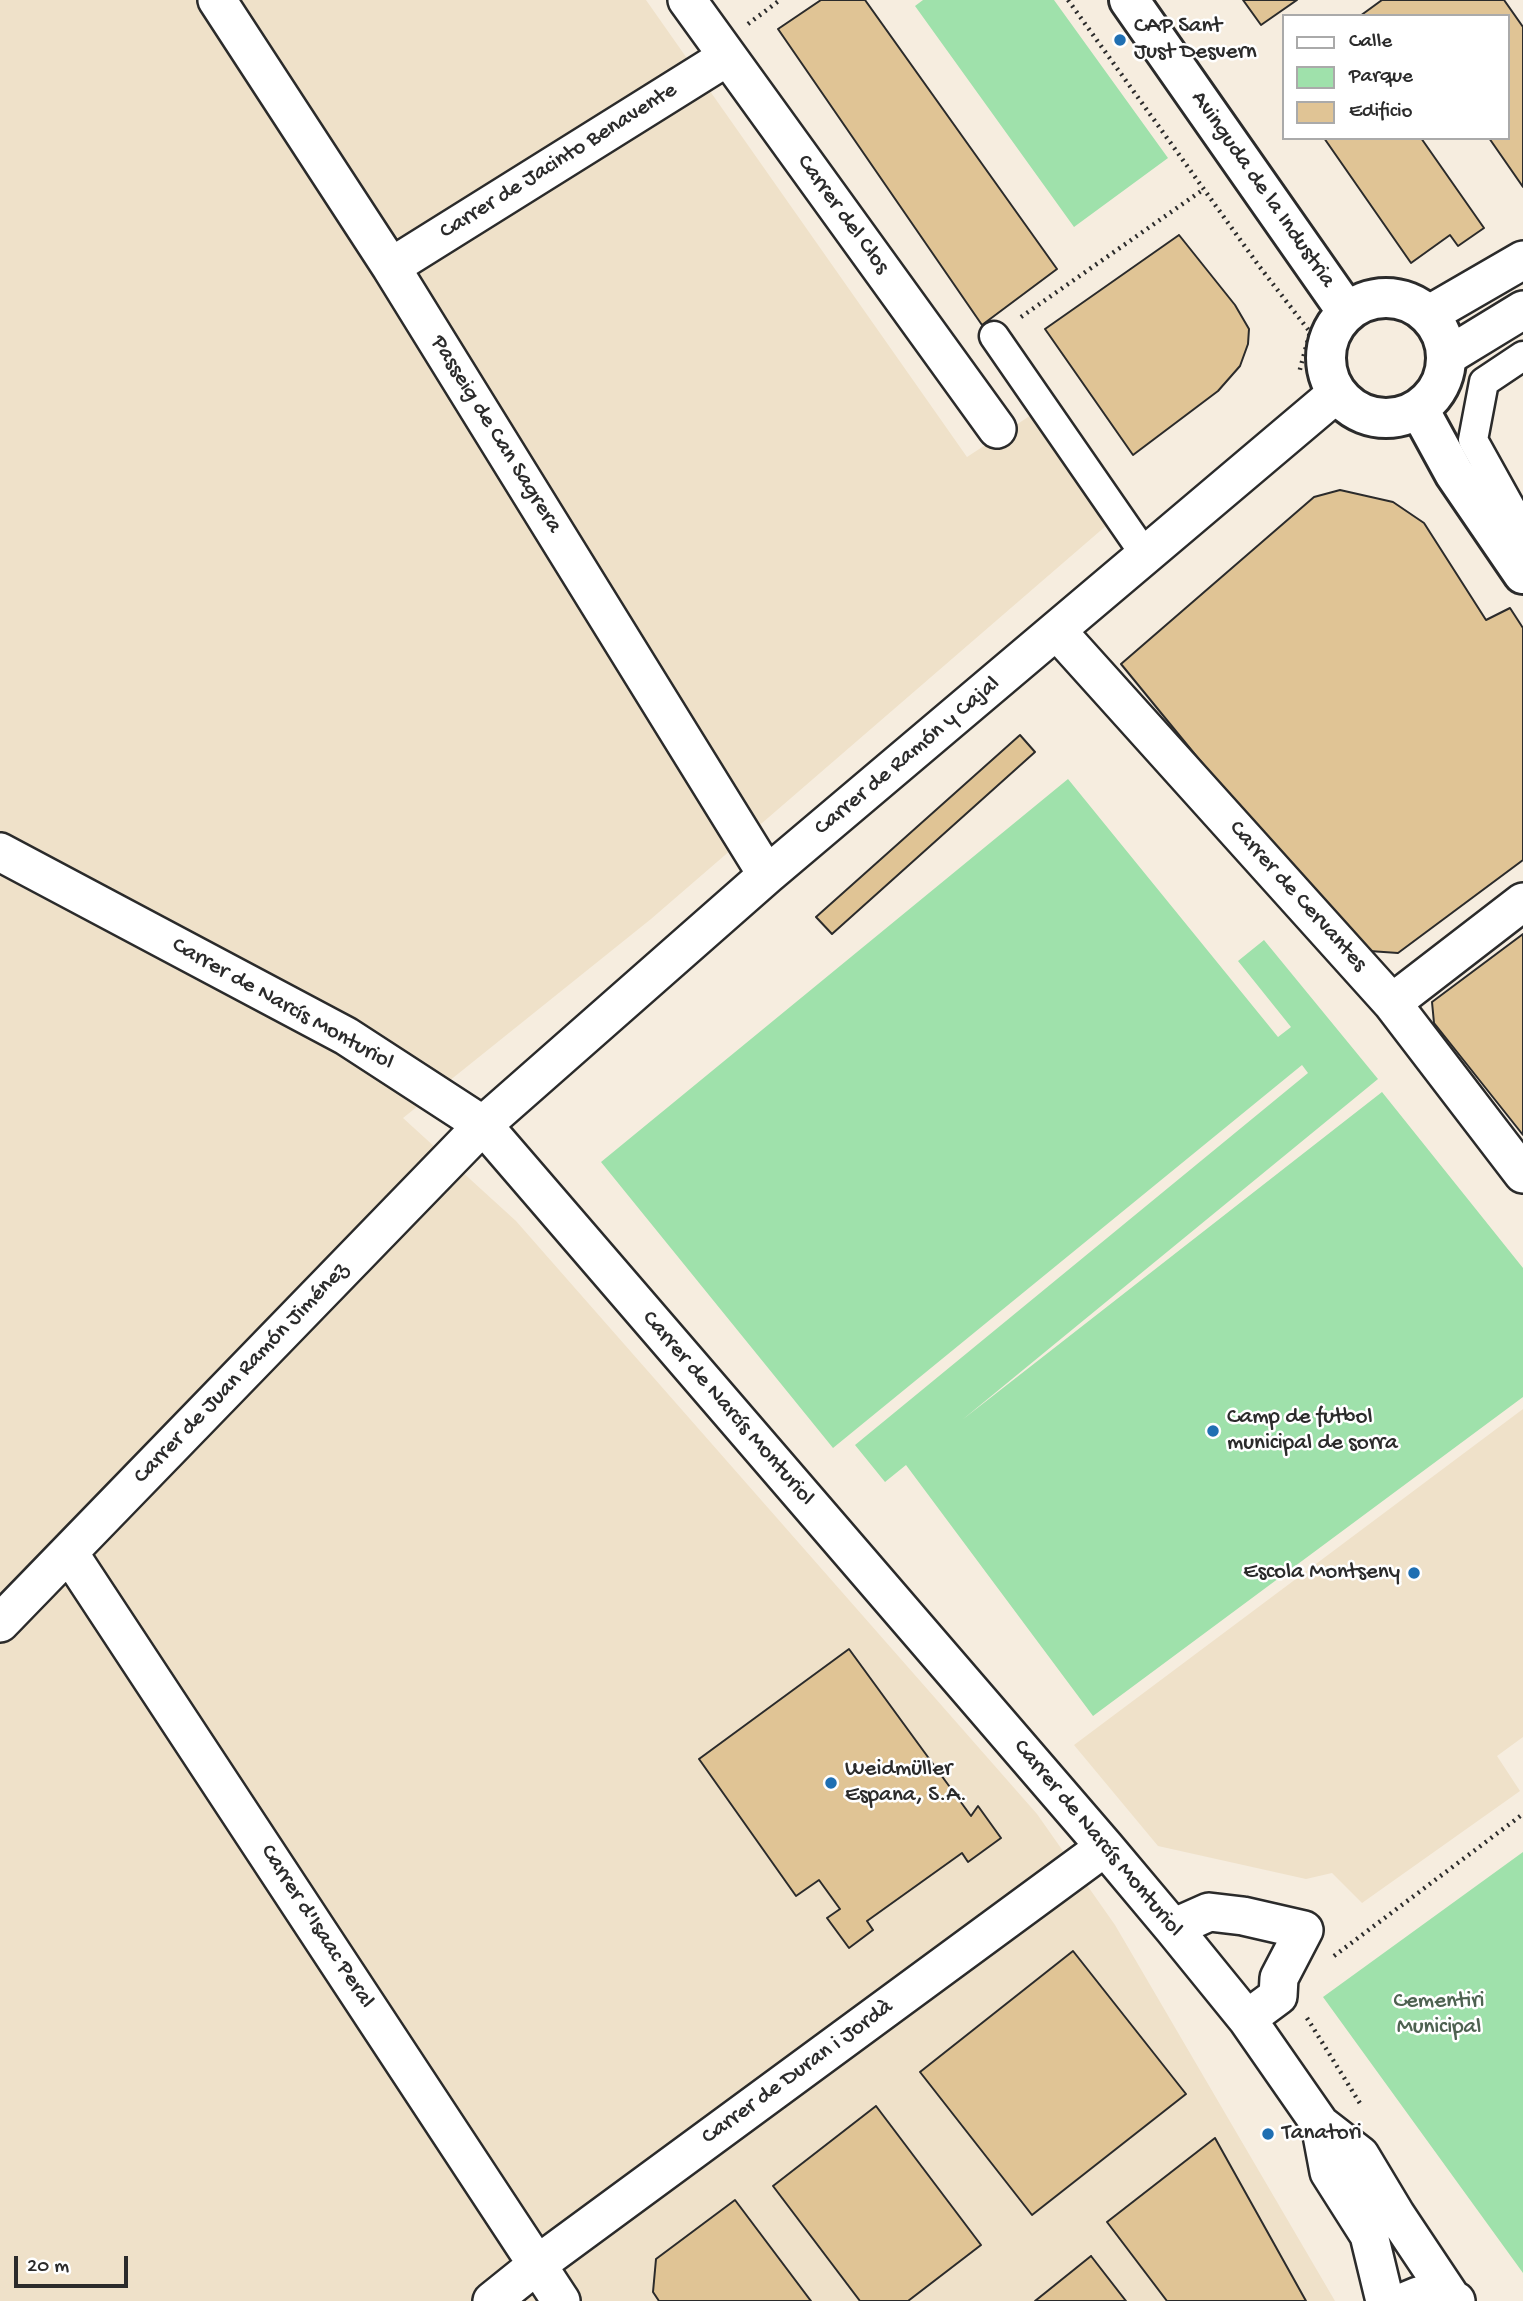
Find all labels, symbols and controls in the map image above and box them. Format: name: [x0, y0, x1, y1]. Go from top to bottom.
place label: CAP Sant Just Desvern: [1134, 13, 1257, 67]
legend: [1282, 14, 1509, 140]
text: Calle: [1349, 30, 1392, 55]
marker: CAP Sant Just Desvern: [1112, 32, 1128, 48]
text: Parque: [1349, 65, 1413, 90]
street label: Carrer de Jacinto Benavente: [435, 77, 683, 247]
street label: Avinguda de la Industria: [1184, 86, 1340, 294]
text: Edificio: [1349, 100, 1413, 125]
street label: Carrer del Clos: [789, 150, 895, 280]
street label: Passeig de Can Sagrera: [423, 331, 567, 539]
street label: Carrer de Ramón y Cajal: [810, 671, 1006, 843]
street label: Carrer de Cervantes: [1222, 816, 1372, 978]
street label: Carrer de Narcís Monturiol: [166, 932, 398, 1078]
street label: Carrer de Juan Ramón Jiménez: [129, 1257, 355, 1491]
street label: Carrer de Narcís Monturiol: [635, 1306, 819, 1512]
place label: Camp de futbol municipal de sorra: [1227, 1404, 1398, 1458]
marker: Camp de futbol municipal de sorra: [1205, 1423, 1221, 1439]
place label: Escola Montseny: [1243, 1559, 1400, 1587]
marker: Escola Montseny: [1406, 1565, 1422, 1581]
street label: Carrer de Narcís Monturiol: [1006, 1735, 1188, 1943]
place label: Weidmüller Espana, S.A.: [845, 1756, 967, 1810]
marker: Weidmüller Espana, S.A.: [823, 1775, 839, 1791]
street label: Carrer d'Isaac Peral: [253, 1840, 379, 2014]
park label: Cementiri Municipal: [1394, 1988, 1484, 2042]
street label: Carrer de Duran i Jordà: [697, 1994, 899, 2152]
place label: Tanatori: [1282, 2120, 1362, 2148]
marker: Tanatori: [1260, 2126, 1276, 2142]
scale bar: [18, 2242, 131, 2286]
text: 20 m: [27, 2255, 69, 2280]

